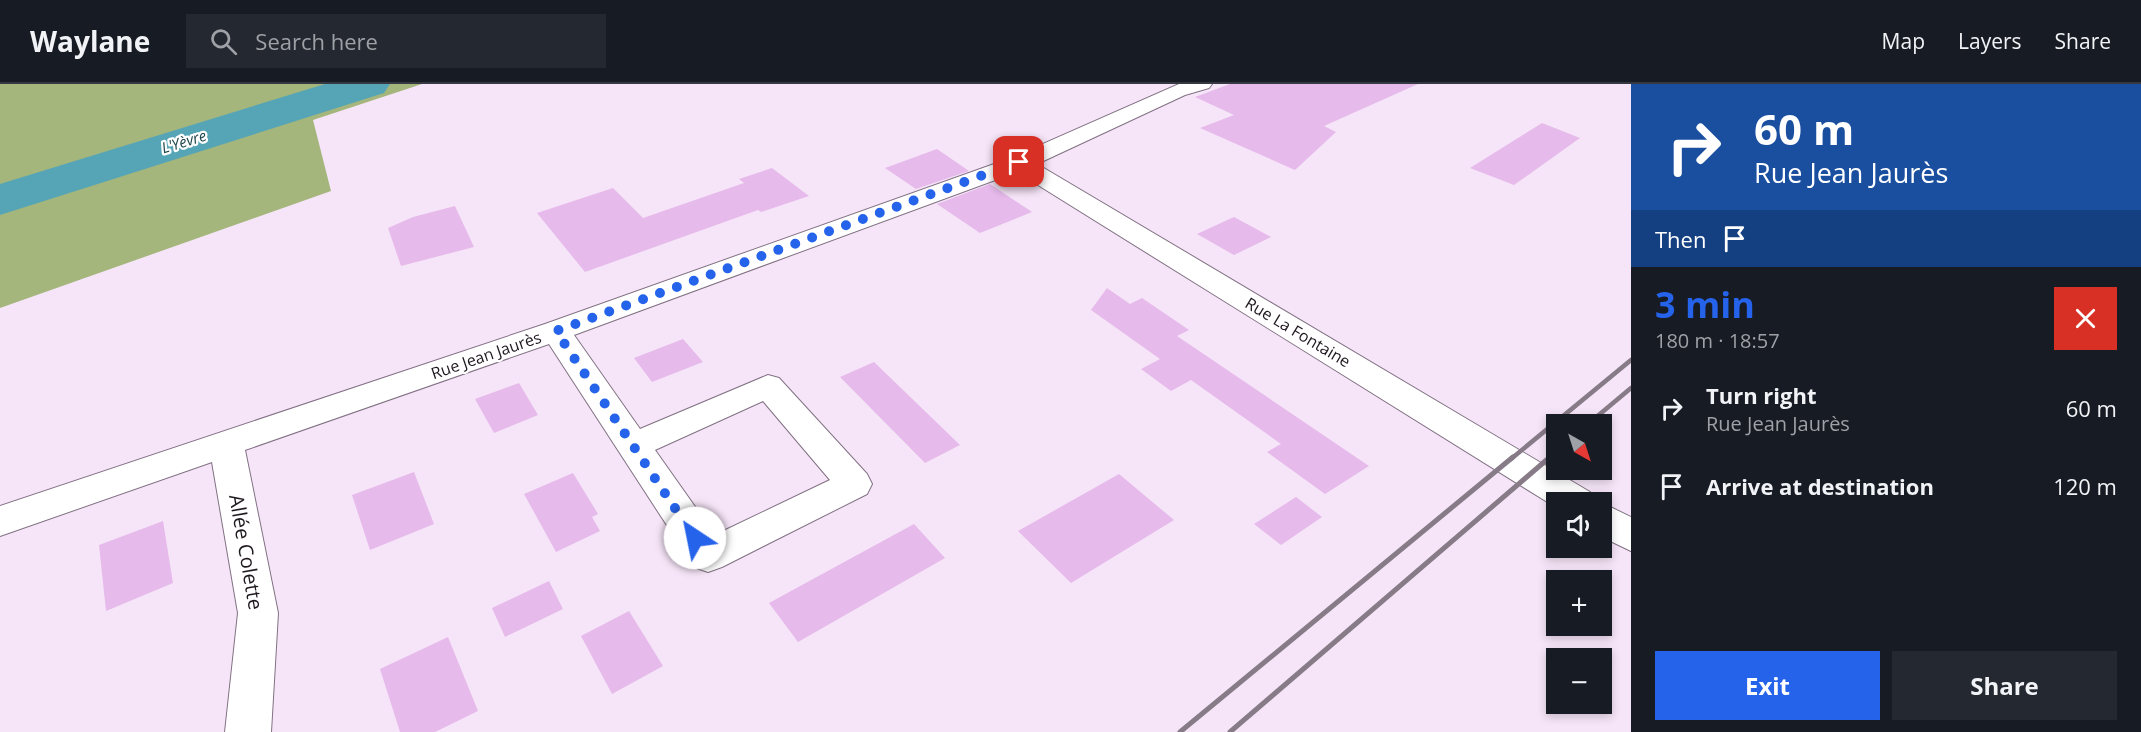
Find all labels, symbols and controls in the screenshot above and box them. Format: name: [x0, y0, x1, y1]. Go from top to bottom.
search box: [186, 14, 606, 68]
text: Waylane: [30, 22, 150, 60]
icon: search: [207, 25, 240, 58]
text: Search here: [255, 26, 378, 56]
text: Map: [1882, 27, 1925, 55]
text: Layers: [1958, 27, 2022, 55]
text: Share: [2055, 27, 2111, 55]
text: 60 m: [1754, 100, 1854, 157]
icon: right: [1655, 108, 1733, 186]
water label: L'Yèvre: [159, 125, 209, 157]
pin: [993, 136, 1044, 187]
icon: arrive: [1002, 145, 1035, 178]
text: Rue Jean Jaurès: [1754, 154, 1948, 191]
icon: arrive: [1718, 222, 1751, 255]
text: Then: [1655, 224, 1706, 254]
text: 3 min: [1655, 280, 1755, 329]
button: close: [2054, 287, 2117, 350]
street label: Rue La Fontaine: [1241, 292, 1355, 372]
street label: Rue Jean Jaurès: [428, 326, 544, 384]
text: 180 m · 18:57: [1655, 327, 1780, 354]
text: Turn right: [1706, 380, 1817, 410]
icon: right: [1655, 392, 1688, 425]
text: 60 m: [2066, 393, 2117, 423]
text: Rue Jean Jaurès: [1706, 410, 1850, 437]
north arrow: [1546, 414, 1612, 480]
map controls: [1546, 414, 1612, 714]
icon: arrive: [1655, 470, 1688, 503]
text: Arrive at destination: [1706, 471, 1934, 501]
text: 120 m: [2053, 471, 2117, 501]
street label: Allée Colette: [223, 492, 270, 612]
button: sound: [1546, 492, 1612, 558]
position arrow: [663, 506, 727, 570]
button: +: [1546, 570, 1612, 636]
button: −: [1546, 648, 1612, 714]
button: Exit: [1655, 651, 1880, 720]
button: Share: [1892, 651, 2117, 720]

